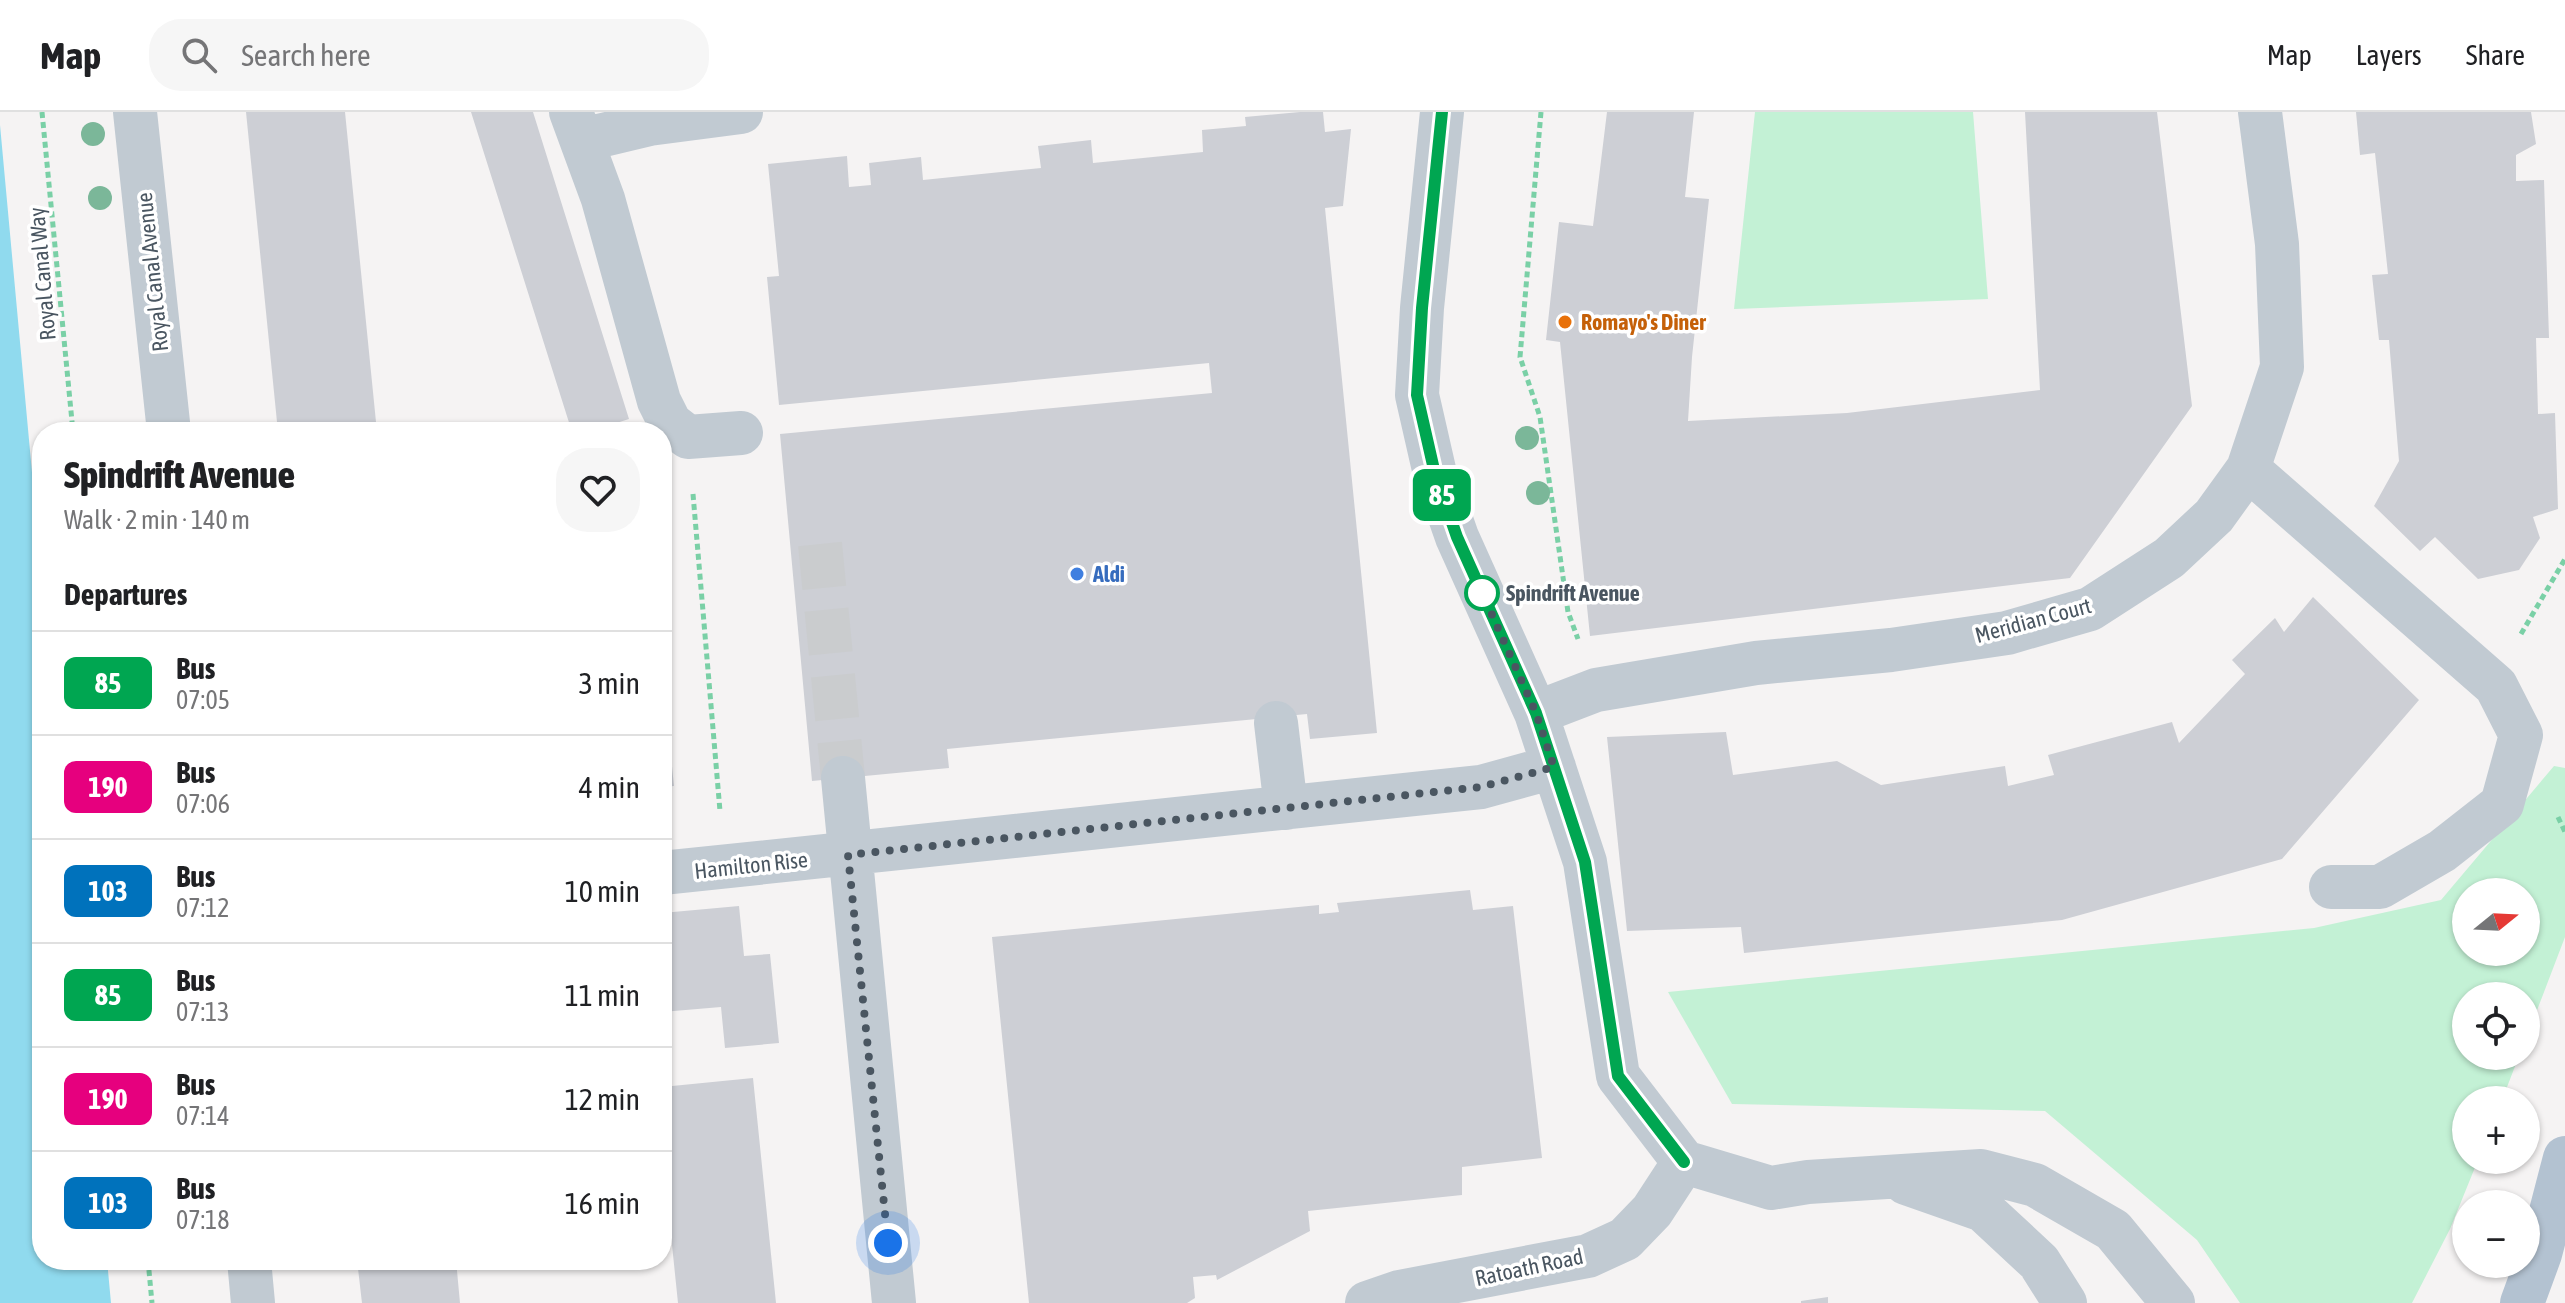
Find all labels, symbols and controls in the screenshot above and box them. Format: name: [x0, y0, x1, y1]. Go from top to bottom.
search box: [149, 19, 709, 91]
icon: search: [177, 33, 221, 77]
text: Map: [40, 34, 101, 77]
text: Search here: [241, 38, 371, 72]
text: Map: [2267, 39, 2312, 71]
text: Layers: [2356, 39, 2422, 71]
text: Share: [2466, 39, 2525, 71]
street label: Royal Canal Avenue: [131, 191, 173, 353]
street label: Royal Canal Way: [23, 206, 61, 342]
place label: Romayo's Diner: [1581, 309, 1706, 335]
marker: Romayo's Diner: [1556, 313, 1574, 331]
button: heart: [556, 448, 640, 532]
text: Spindrift Avenue: [64, 453, 295, 496]
line badge: 85: [1406, 469, 1478, 521]
text: 85: [1429, 479, 1455, 511]
text: Walk · 2 min · 140 m: [64, 505, 250, 535]
place label: Aldi: [1092, 561, 1125, 587]
marker: Aldi: [1068, 565, 1086, 583]
marker: Spindrift Avenue: [1465, 576, 1499, 610]
text: Departures: [64, 577, 187, 611]
place label: Spindrift Avenue: [1506, 580, 1640, 606]
street label: Meridian Court: [1972, 592, 2094, 648]
text: Bus: [176, 651, 215, 685]
text: 3 min: [579, 666, 640, 700]
text: 85: [95, 667, 121, 699]
text: 07:05: [176, 685, 230, 715]
text: Bus: [176, 755, 215, 789]
text: 4 min: [579, 770, 640, 804]
text: 190: [88, 771, 128, 803]
text: 07:06: [176, 789, 230, 819]
street label: Hamilton Rise: [693, 846, 809, 884]
text: Bus: [176, 859, 215, 893]
text: 10 min: [565, 874, 640, 908]
text: 103: [88, 875, 128, 907]
north arrow: [2452, 878, 2540, 966]
map controls: [2452, 878, 2540, 1278]
text: 07:12: [176, 893, 230, 923]
text: Bus: [176, 963, 215, 997]
text: 11 min: [565, 978, 640, 1012]
text: 85: [95, 979, 121, 1011]
button: locate: [2452, 982, 2540, 1070]
text: 07:13: [176, 997, 230, 1027]
text: Bus: [176, 1067, 215, 1101]
text: 12 min: [565, 1082, 640, 1116]
text: 190: [88, 1083, 128, 1115]
button: +: [2452, 1086, 2540, 1174]
text: 07:14: [176, 1101, 230, 1131]
text: Bus: [176, 1171, 215, 1205]
text: 16 min: [565, 1186, 640, 1220]
text: 103: [88, 1187, 128, 1219]
button: −: [2452, 1190, 2540, 1278]
text: 07:18: [176, 1205, 230, 1235]
your location: [868, 1223, 908, 1263]
street label: Ratoath Road: [1473, 1243, 1585, 1291]

